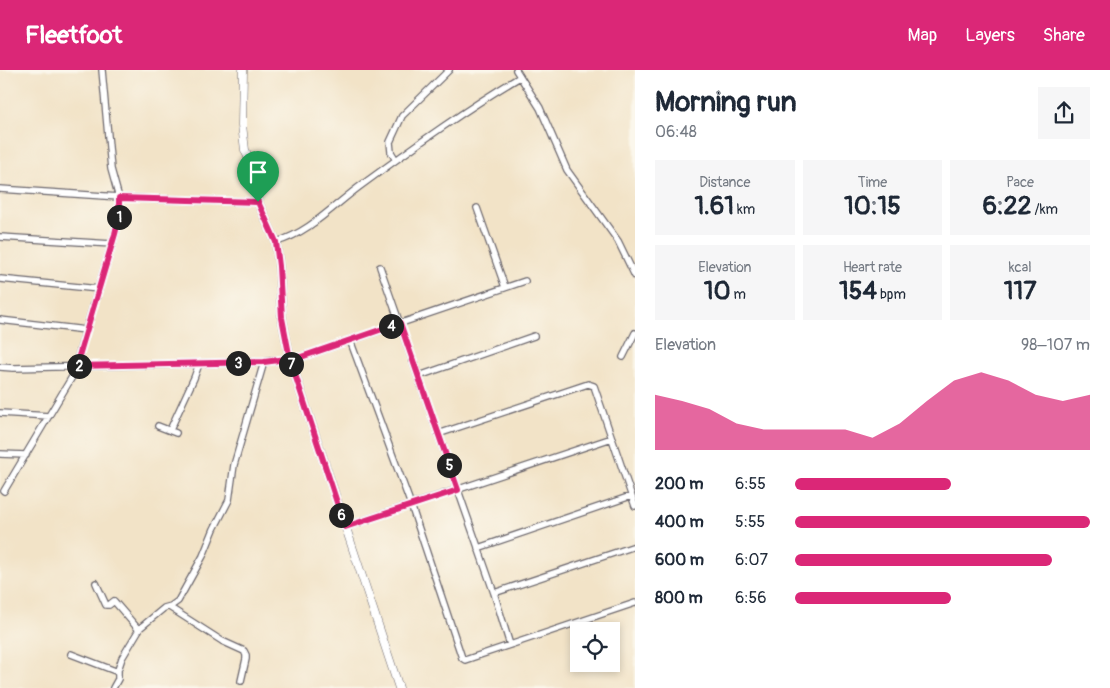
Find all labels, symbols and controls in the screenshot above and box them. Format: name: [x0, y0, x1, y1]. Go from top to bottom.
text: Fleetfoot: [25, 21, 122, 50]
text: Map: [908, 24, 937, 47]
text: Layers: [965, 24, 1015, 47]
text: Share: [1043, 24, 1085, 47]
text: Morning run: [655, 85, 797, 120]
button: share: [1038, 87, 1090, 139]
text: 06:48: [655, 122, 697, 142]
pin: [237, 151, 279, 202]
icon: arrive: [244, 158, 272, 186]
text: Distance: [699, 174, 750, 191]
text: Time: [858, 174, 887, 191]
text: Pace: [1006, 174, 1034, 191]
text: 1.61: [694, 191, 734, 222]
text: 10:15: [844, 191, 901, 222]
text: 6:22: [982, 191, 1032, 222]
text: km: [734, 201, 755, 218]
text: /km: [1032, 201, 1058, 218]
pin: 1: [106, 204, 132, 230]
text: 1: [117, 209, 122, 226]
text: Elevation: [698, 259, 752, 276]
text: Heart rate: [843, 259, 902, 276]
text: kcal: [1009, 259, 1032, 276]
text: 10: [704, 276, 731, 307]
text: 154: [839, 276, 877, 307]
text: 117: [1004, 276, 1037, 307]
text: m: [731, 286, 746, 303]
text: bpm: [877, 286, 906, 303]
pin: 4: [378, 314, 404, 338]
text: 4: [387, 318, 396, 335]
text: Elevation: [655, 335, 716, 355]
text: 98–107 m: [1021, 335, 1090, 355]
pin: 3: [226, 350, 250, 376]
pin: 7: [278, 352, 304, 376]
pin: 2: [66, 354, 92, 378]
text: 3: [235, 355, 242, 372]
text: 7: [288, 356, 295, 373]
text: 2: [76, 358, 83, 375]
pin: 5: [436, 452, 462, 478]
text: 5: [446, 457, 453, 474]
text: 200 m: [655, 474, 703, 494]
text: 6:55: [735, 474, 766, 494]
pin: 6: [328, 502, 354, 528]
text: 6: [337, 507, 346, 524]
text: 400 m: [655, 512, 704, 532]
text: 5:55: [735, 512, 765, 532]
text: 600 m: [655, 550, 704, 570]
text: 6:07: [735, 550, 768, 570]
text: 800 m: [655, 588, 703, 608]
text: 6:56: [735, 588, 767, 608]
map controls: [570, 622, 620, 672]
button: locate: [570, 622, 620, 672]

